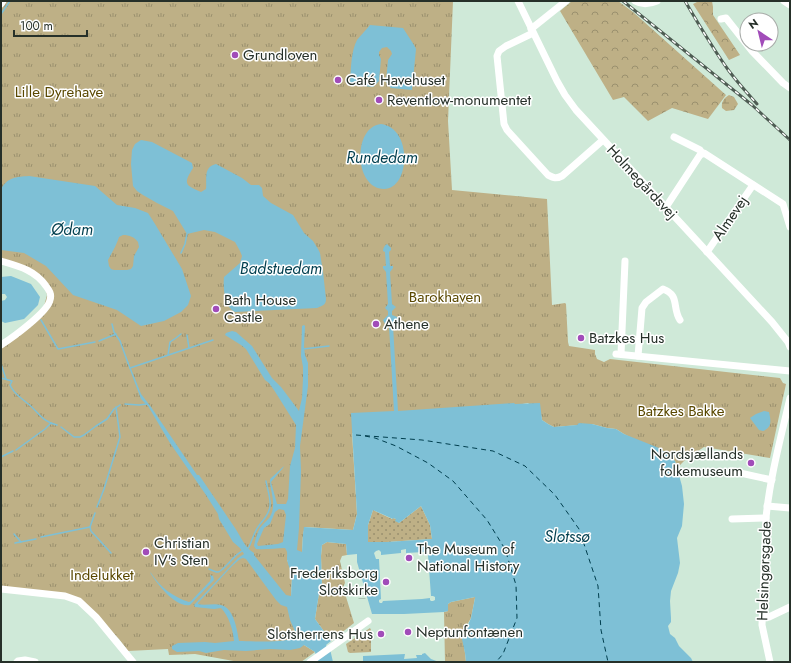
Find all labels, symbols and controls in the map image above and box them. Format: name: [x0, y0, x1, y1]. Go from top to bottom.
scale bar: [14, 12, 87, 38]
north arrow: [739, 12, 779, 52]
text: N: [745, 15, 761, 33]
text: 100 m: [20, 17, 53, 35]
place label: Grundloven: [243, 44, 317, 66]
marker: Grundloven: [230, 50, 240, 60]
place label: Café Havehuset: [346, 69, 445, 91]
marker: Café Havehuset: [333, 75, 343, 85]
park label: Lille Dyrehave: [15, 81, 104, 103]
place label: Reventlow-monumentet: [387, 89, 532, 111]
marker: Reventlow-monumentet: [374, 95, 384, 105]
street label: Holmegårdsvej: [602, 140, 682, 224]
water label: Rundedam: [346, 146, 418, 169]
street label: Almevej: [707, 191, 753, 245]
water label: Ødam: [51, 218, 93, 241]
water label: Badstuedam: [240, 257, 322, 280]
park label: Barokhaven: [409, 286, 481, 308]
place label: Bath House Castle: [224, 289, 296, 328]
marker: Bath House Castle: [211, 304, 221, 314]
place label: Athene: [384, 313, 429, 335]
marker: Athene: [371, 319, 381, 329]
place label: Batzkes Hus: [589, 327, 664, 349]
marker: Batzkes Hus: [576, 333, 586, 343]
park label: Batzkes Bakke: [637, 400, 725, 422]
place label: Nordsjællands folkemuseum: [651, 443, 743, 482]
marker: Nordsjællands folkemuseum: [746, 458, 756, 468]
street label: Helsingørsgade: [751, 521, 777, 621]
water label: Slotssø: [544, 525, 590, 548]
place label: Christian IV's Sten: [154, 532, 210, 571]
place label: The Museum of National History: [417, 538, 520, 577]
marker: Christian IV's Sten: [141, 547, 151, 557]
marker: The Museum of National History: [404, 553, 414, 563]
place label: Frederiksborg Slotskirke: [290, 562, 378, 601]
park label: Indelukket: [70, 564, 134, 586]
marker: Frederiksborg Slotskirke: [381, 577, 391, 587]
place label: Neptunfontænen: [416, 621, 523, 643]
place label: Slotsherrens Hus: [267, 623, 373, 645]
marker: Neptunfontænen: [403, 627, 413, 637]
marker: Slotsherrens Hus: [376, 629, 386, 639]

